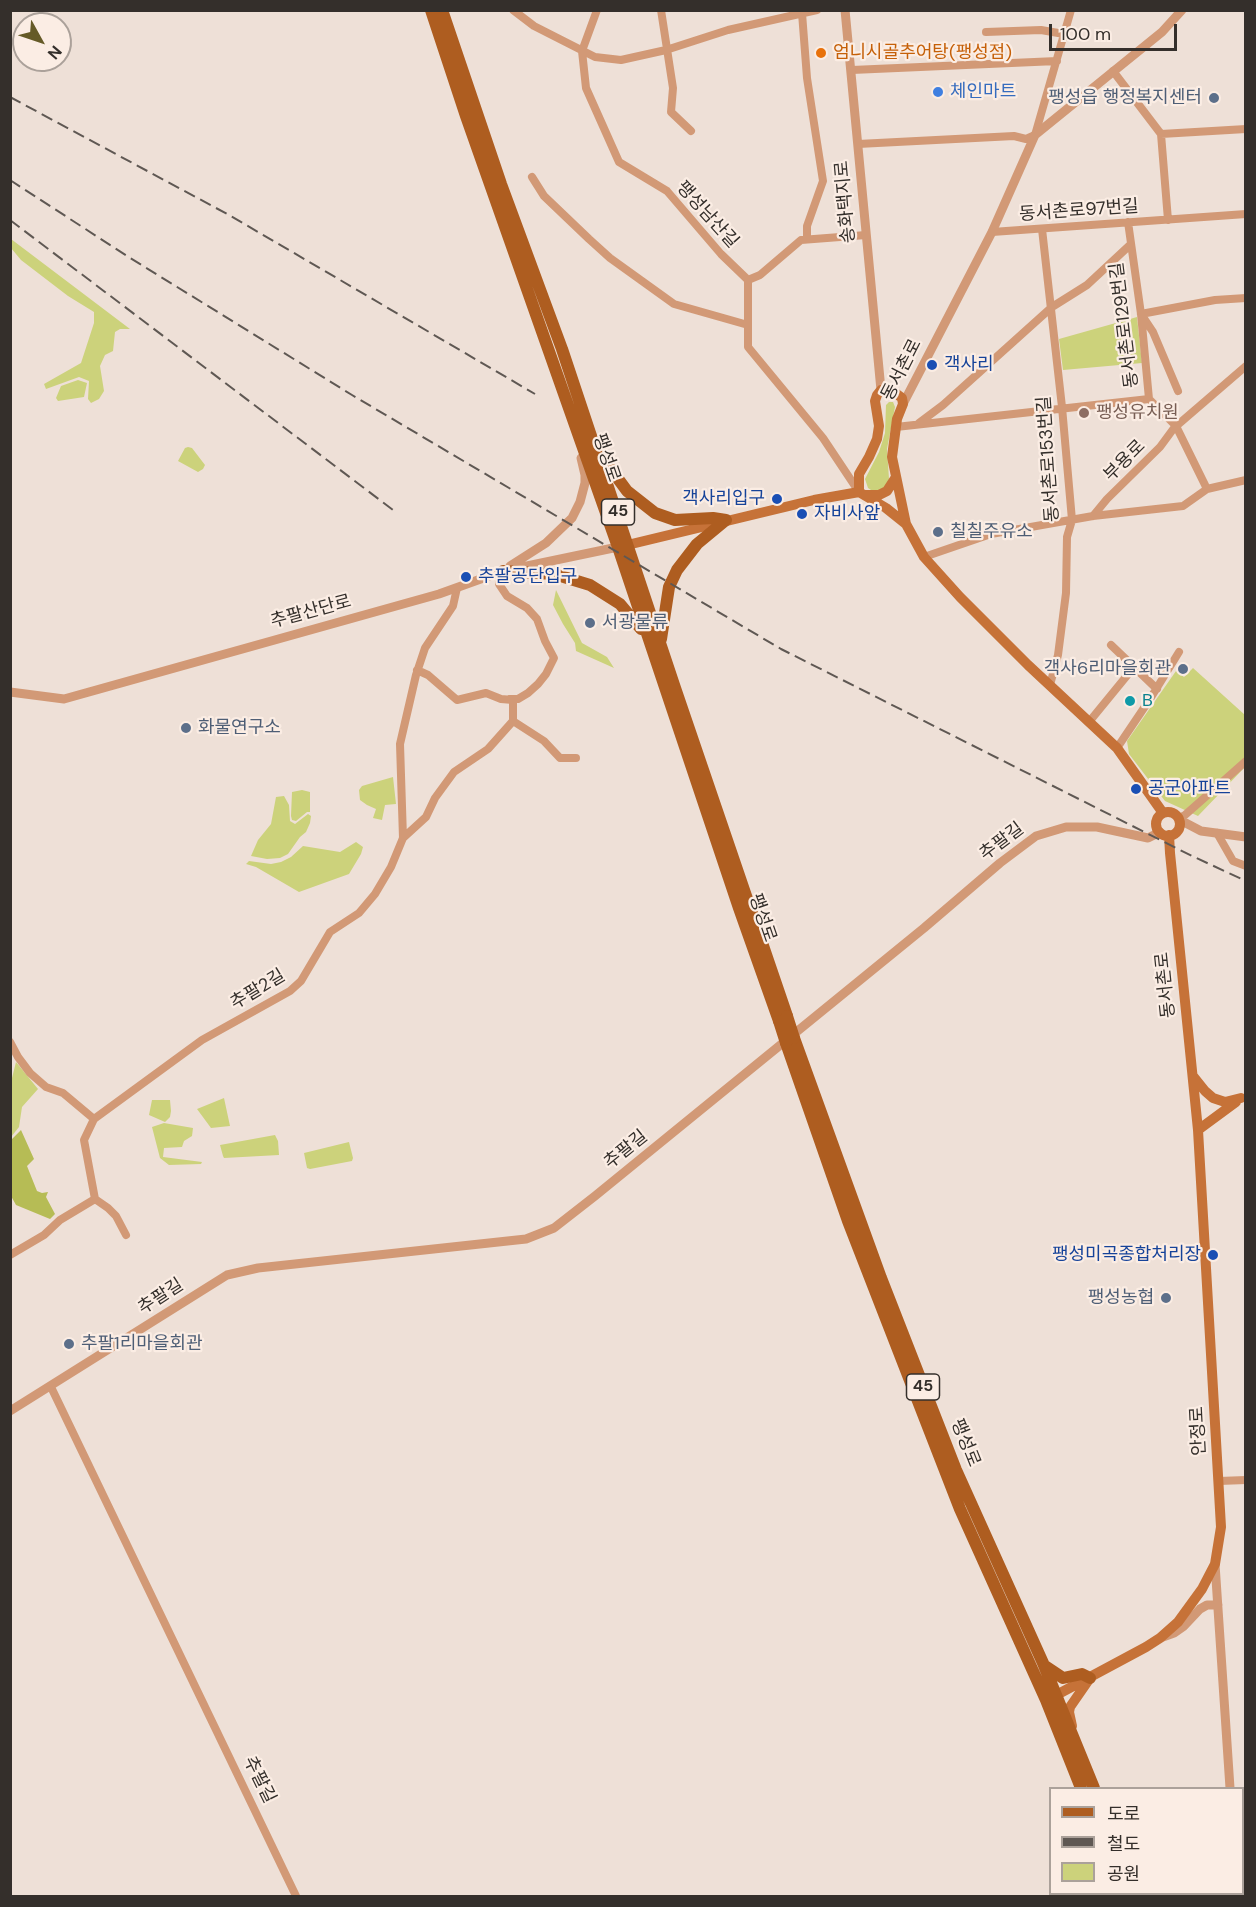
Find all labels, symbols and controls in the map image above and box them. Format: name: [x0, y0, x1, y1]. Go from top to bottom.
north arrow: [12, 12, 72, 72]
scale bar: [1052, 12, 1180, 50]
text: 100 m: [1060, 22, 1111, 46]
text: N: [43, 41, 66, 64]
place label: 엄니시골추어탕(팽성점): [833, 42, 1012, 64]
marker: 엄니시골추어탕(팽성점): [814, 46, 828, 60]
place label: 체인마트: [950, 81, 1016, 103]
marker: 체인마트: [931, 85, 945, 99]
place label: 팽성읍 행정복지센터: [1048, 87, 1202, 109]
marker: 팽성읍 행정복지센터: [1207, 91, 1221, 105]
street label: 송화택지로: [832, 160, 860, 244]
street label: 팽성남산길: [671, 177, 743, 253]
street label: 동서촌로97번길: [1018, 196, 1140, 226]
street label: 동서촌로129번길: [1107, 261, 1143, 389]
street label: 동서촌로: [877, 336, 927, 404]
place label: 객사리: [944, 354, 994, 376]
marker: 객사리: [925, 358, 939, 372]
street label: 동서촌로153번길: [1034, 395, 1064, 523]
place label: 팽성유치원: [1096, 402, 1179, 424]
marker: 팽성유치원: [1077, 406, 1091, 420]
street label: 팽성로: [588, 431, 624, 485]
street label: 부용로: [1100, 436, 1150, 486]
place label: 객사리입구: [682, 488, 765, 510]
marker: 객사리입구: [770, 492, 784, 506]
road number: 45: [602, 499, 634, 525]
place label: 자비사앞: [814, 503, 880, 525]
marker: 자비사앞: [795, 507, 809, 521]
place label: 칠칠주유소: [950, 521, 1033, 543]
marker: 칠칠주유소: [931, 525, 945, 539]
place label: 추팔공단입구: [478, 566, 577, 588]
marker: 추팔공단입구: [459, 570, 473, 584]
street label: 추팔산단로: [268, 591, 354, 633]
place label: 서광물류: [602, 612, 668, 634]
marker: 서광물류: [583, 616, 597, 630]
place label: 객사6리마을회관: [1044, 658, 1171, 680]
marker: 객사6리마을회관: [1176, 662, 1190, 676]
place label: B: [1142, 690, 1153, 712]
marker: B: [1123, 694, 1137, 708]
place label: 화물연구소: [198, 717, 281, 739]
marker: 화물연구소: [179, 721, 193, 735]
place label: 공군아파트: [1148, 778, 1231, 800]
marker: 공군아파트: [1129, 782, 1143, 796]
street label: 추팔길: [976, 818, 1028, 866]
street label: 팽성로: [744, 891, 780, 945]
street label: 동서촌로: [1152, 951, 1180, 1019]
street label: 추팔2길: [227, 965, 289, 1015]
street label: 추팔길: [600, 1126, 652, 1174]
place label: 팽성미곡종합처리장: [1052, 1244, 1201, 1266]
marker: 팽성미곡종합처리장: [1206, 1248, 1220, 1262]
street label: 추팔길: [134, 1274, 188, 1320]
place label: 팽성농협: [1088, 1287, 1154, 1309]
marker: 팽성농협: [1159, 1291, 1173, 1305]
place label: 추팔1리마을회관: [81, 1333, 203, 1355]
marker: 추팔1리마을회관: [62, 1337, 76, 1351]
road number: 45: [906, 1374, 940, 1400]
street label: 안정로: [1187, 1406, 1211, 1456]
street label: 팽성로: [946, 1416, 984, 1470]
street label: 추팔길: [238, 1753, 280, 1807]
legend: [1049, 1787, 1244, 1895]
text: 도로: [1107, 1802, 1140, 1826]
text: 철도: [1107, 1832, 1140, 1856]
text: 공원: [1107, 1862, 1140, 1886]

